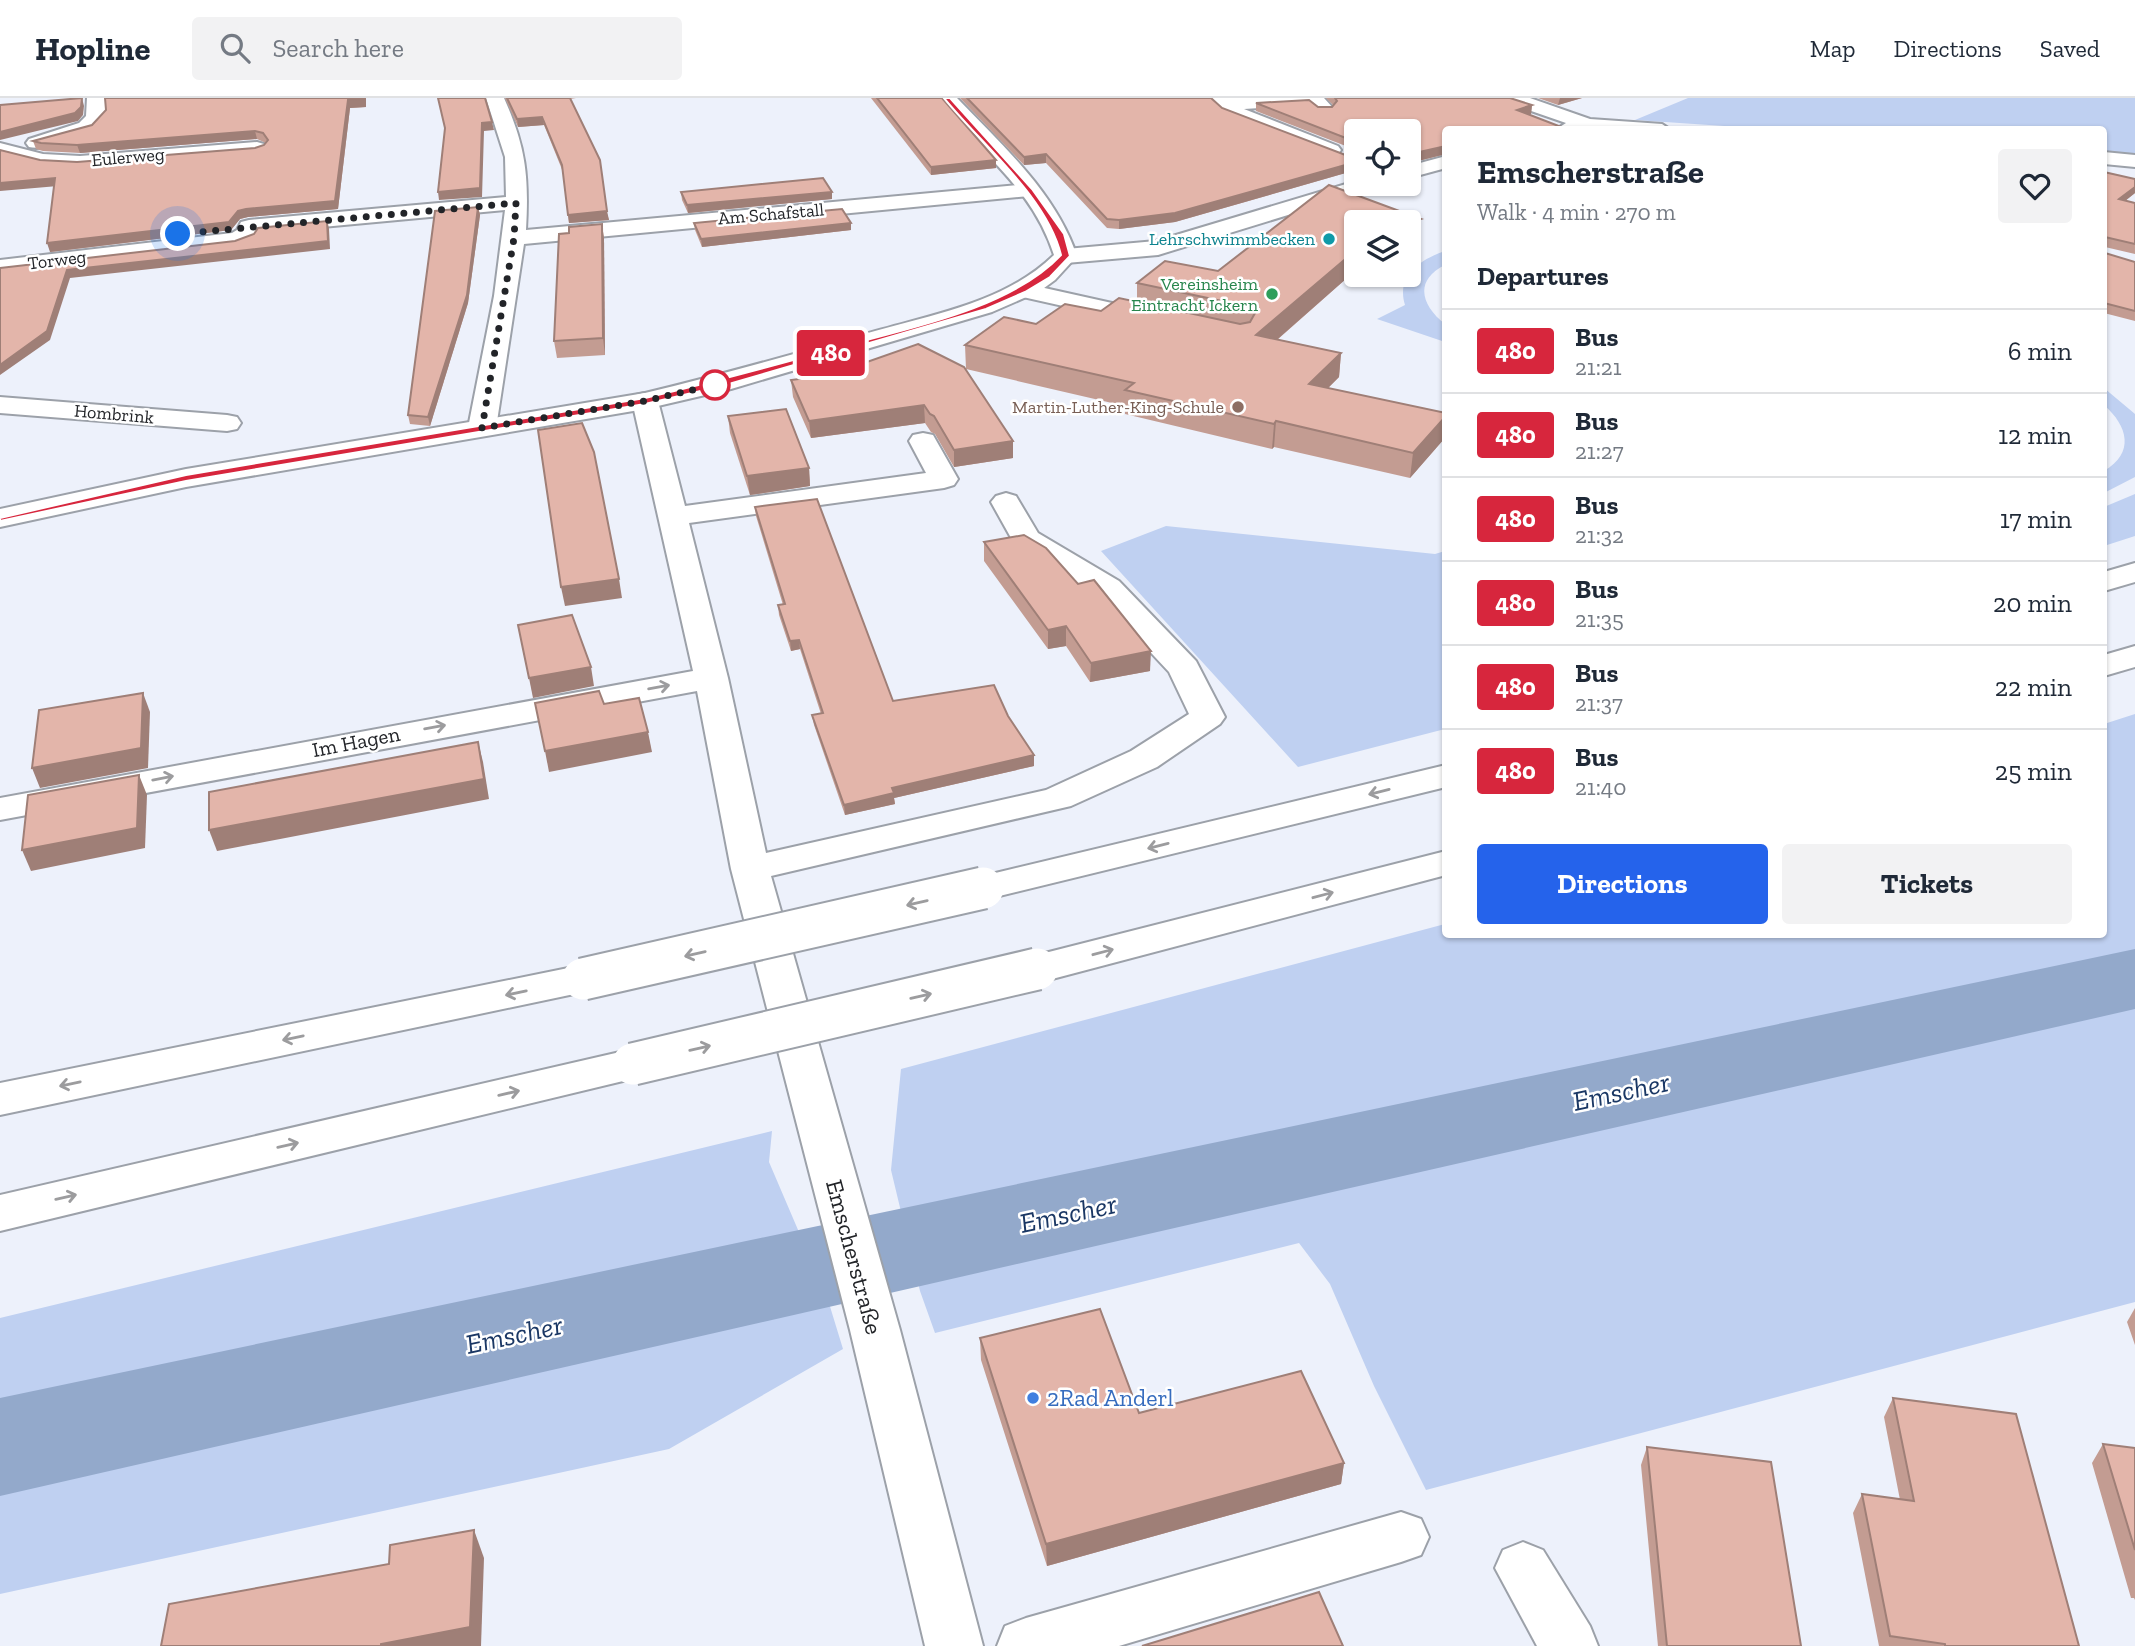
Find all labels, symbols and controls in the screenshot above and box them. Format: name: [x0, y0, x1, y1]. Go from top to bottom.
search box: [192, 17, 682, 80]
text: Hopline: [35, 29, 150, 68]
icon: search: [216, 29, 254, 67]
text: Search here: [272, 32, 404, 64]
text: Map: [1810, 34, 1856, 63]
text: Directions: [1894, 34, 2002, 63]
text: Saved: [2040, 34, 2100, 63]
map controls: [1344, 119, 1421, 287]
button: locate: [1344, 119, 1421, 196]
street label: Eulerweg: [90, 143, 166, 171]
button: heart: [1998, 149, 2072, 223]
text: Emscherstraße: [1477, 152, 1704, 191]
street label: Am Schafstall: [717, 198, 825, 230]
text: Walk · 4 min · 270 m: [1477, 198, 1676, 226]
button: layers: [1344, 210, 1421, 287]
your location: [160, 216, 195, 251]
place label: Lehrschwimmbecken: [1149, 228, 1316, 250]
marker: Lehrschwimmbecken: [1321, 231, 1337, 247]
street label: Torweg: [27, 245, 88, 274]
text: Departures: [1477, 260, 1609, 292]
place label: Vereinsheim Eintracht Ickern: [1131, 273, 1259, 316]
marker: Vereinsheim Eintracht Ickern: [1264, 286, 1280, 302]
text: Bus: [1575, 321, 1618, 353]
line badge: 480: [791, 330, 871, 376]
text: 6 min: [2008, 335, 2072, 367]
text: 480: [1495, 336, 1536, 365]
text: 480: [811, 338, 851, 367]
text: 21:21: [1575, 353, 1622, 381]
unlabelled marker: [700, 370, 730, 400]
place label: Martin-Luther-King-Schule: [1012, 396, 1224, 418]
marker: Martin-Luther-King-Schule: [1230, 399, 1246, 415]
street label: Hombrink: [73, 400, 155, 428]
text: Bus: [1575, 405, 1618, 437]
text: 12 min: [1998, 419, 2072, 451]
text: 480: [1495, 420, 1536, 449]
text: 21:27: [1575, 437, 1624, 465]
text: Bus: [1575, 489, 1618, 521]
text: 17 min: [2000, 503, 2072, 535]
text: 480: [1495, 504, 1536, 533]
text: 21:32: [1575, 521, 1624, 549]
text: Bus: [1575, 573, 1618, 605]
text: 20 min: [1993, 587, 2072, 619]
text: 480: [1495, 588, 1536, 617]
text: 21:35: [1575, 605, 1624, 633]
text: Bus: [1575, 657, 1618, 689]
text: 22 min: [1995, 671, 2072, 703]
text: 480: [1495, 672, 1536, 701]
one-way arrow: [647, 680, 670, 693]
text: 21:37: [1575, 689, 1623, 717]
one-way arrow: [423, 720, 446, 734]
street label: Im Hagen: [310, 721, 402, 762]
text: Bus: [1575, 741, 1618, 773]
text: 25 min: [1995, 755, 2072, 787]
text: 480: [1495, 756, 1536, 785]
one-way arrow: [151, 771, 174, 784]
text: 21:40: [1575, 773, 1627, 801]
one-way arrow: [1368, 786, 1391, 799]
one-way arrow: [1147, 840, 1170, 853]
button: Directions: [1477, 844, 1768, 924]
button: Tickets: [1782, 844, 2072, 924]
one-way arrow: [1311, 888, 1334, 901]
one-way arrow: [906, 897, 929, 911]
one-way arrow: [1091, 945, 1114, 958]
one-way arrow: [684, 947, 707, 961]
one-way arrow: [505, 986, 528, 1000]
one-way arrow: [909, 989, 932, 1002]
one-way arrow: [282, 1032, 305, 1046]
one-way arrow: [688, 1041, 711, 1054]
water label: Emscher: [1570, 1065, 1673, 1118]
one-way arrow: [59, 1078, 82, 1092]
one-way arrow: [497, 1086, 520, 1099]
one-way arrow: [276, 1138, 299, 1151]
street label: Emscherstraße: [820, 1176, 889, 1338]
water label: Emscher: [1017, 1187, 1120, 1240]
one-way arrow: [55, 1190, 77, 1203]
water label: Emscher: [463, 1308, 566, 1361]
place label: 2Rad Anderl: [1047, 1383, 1174, 1412]
marker: 2Rad Anderl: [1025, 1390, 1041, 1406]

